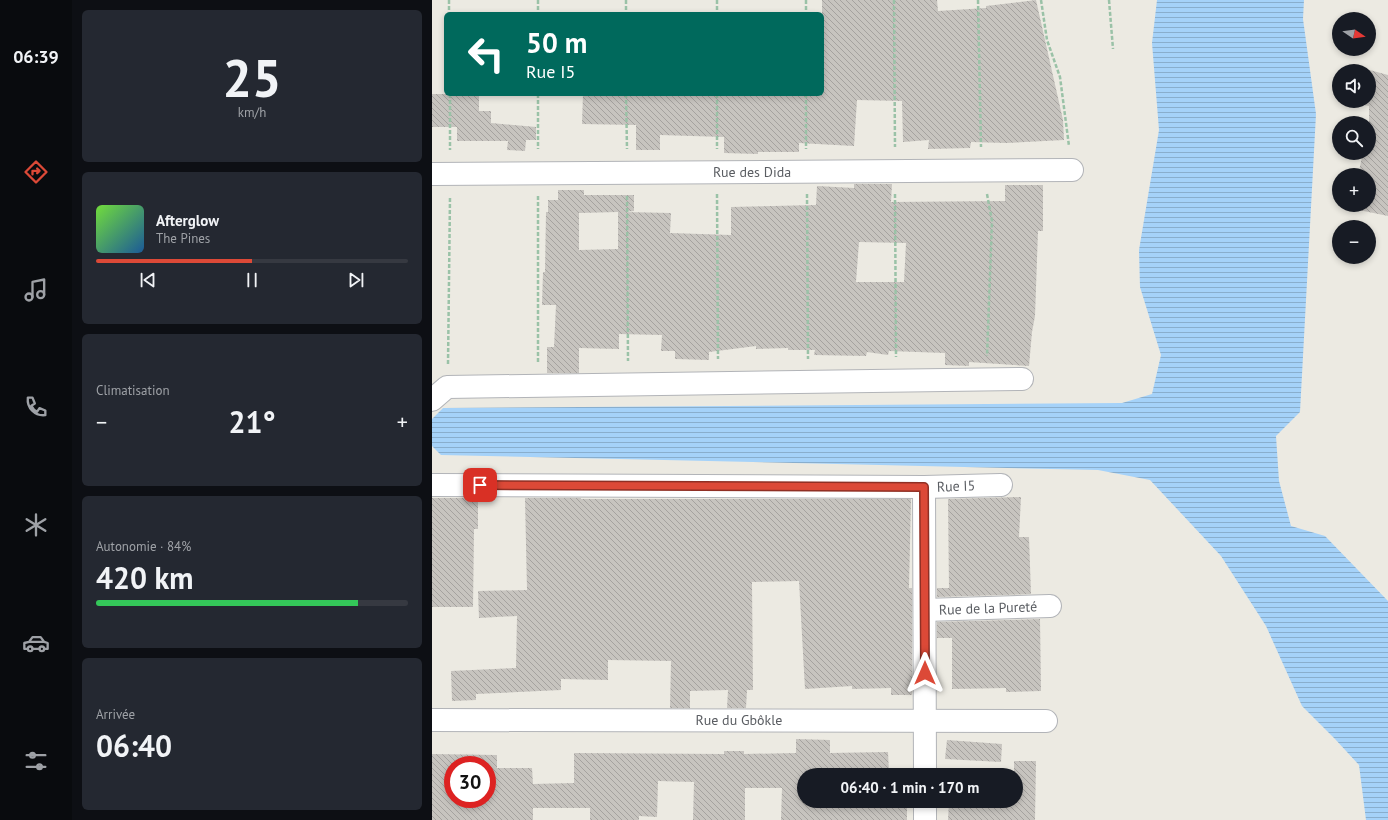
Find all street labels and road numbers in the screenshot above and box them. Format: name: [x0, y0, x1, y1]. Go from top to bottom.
street label: Rue des Dida: [713, 163, 791, 181]
street label: Rue I5: [937, 476, 975, 496]
street label: Rue de la Pureté: [939, 597, 1037, 619]
street label: Rue du Gbôkle: [696, 711, 782, 729]

